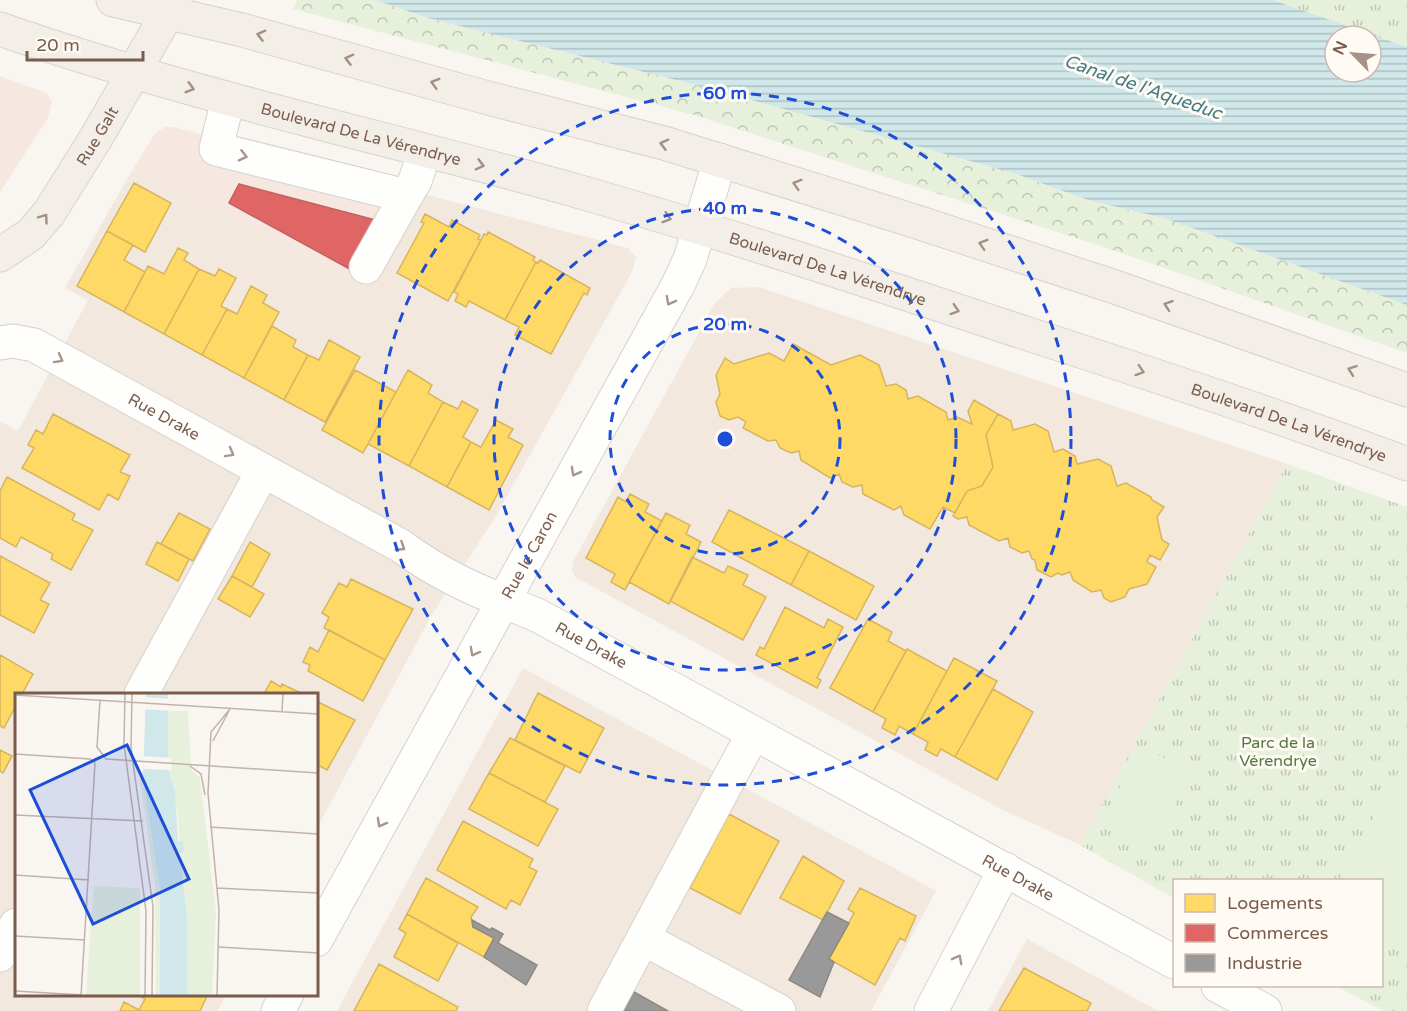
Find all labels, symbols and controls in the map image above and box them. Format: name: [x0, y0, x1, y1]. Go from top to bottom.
scale bar: [27, 24, 142, 62]
north arrow: [1323, 24, 1383, 84]
one-way arrow: [256, 30, 266, 43]
text: 20 m: [36, 34, 80, 56]
text: N: [1329, 38, 1352, 58]
water label: Canal de l'Aqueduc: [1061, 50, 1227, 125]
one-way arrow: [344, 54, 354, 67]
one-way arrow: [430, 78, 440, 90]
one-way arrow: [184, 81, 195, 93]
text: 60 m: [703, 82, 747, 104]
street label: Boulevard De La Vérendrye: [258, 99, 463, 170]
street label: Rue Galt: [72, 103, 123, 170]
one-way arrow: [659, 138, 669, 151]
one-way arrow: [238, 148, 248, 161]
one-way arrow: [474, 158, 484, 171]
one-way arrow: [793, 179, 803, 191]
text: 40 m: [703, 197, 747, 219]
one-way arrow: [661, 211, 672, 223]
one-way arrow: [37, 214, 48, 225]
street label: Boulevard De La Vérendrye: [726, 228, 929, 311]
one-way arrow: [978, 238, 989, 251]
one-way arrow: [665, 295, 677, 306]
one-way arrow: [1163, 300, 1174, 313]
one-way arrow: [949, 302, 960, 315]
text: 20 m: [703, 313, 747, 335]
one-way arrow: [53, 352, 63, 363]
one-way arrow: [1134, 364, 1145, 376]
one-way arrow: [1347, 365, 1358, 378]
street label: Boulevard De La Vérendrye: [1188, 379, 1389, 466]
street label: Rue Drake: [124, 389, 203, 445]
centre of rings: [715, 429, 735, 449]
one-way arrow: [224, 445, 234, 457]
one-way arrow: [571, 466, 583, 476]
street label: Rue le Caron: [497, 508, 562, 603]
one-way arrow: [395, 539, 405, 551]
street label: Rue Drake: [552, 618, 630, 673]
one-way arrow: [470, 646, 481, 657]
inset map: [15, 693, 318, 996]
park label: Parc de la Vérendrye: [1239, 733, 1317, 771]
one-way arrow: [377, 817, 388, 828]
street label: Rue Drake: [978, 850, 1057, 906]
legend: [1173, 879, 1383, 987]
text: Logements: [1227, 892, 1323, 914]
text: Commerces: [1227, 922, 1328, 944]
text: Industrie: [1227, 952, 1302, 974]
one-way arrow: [951, 955, 962, 966]

